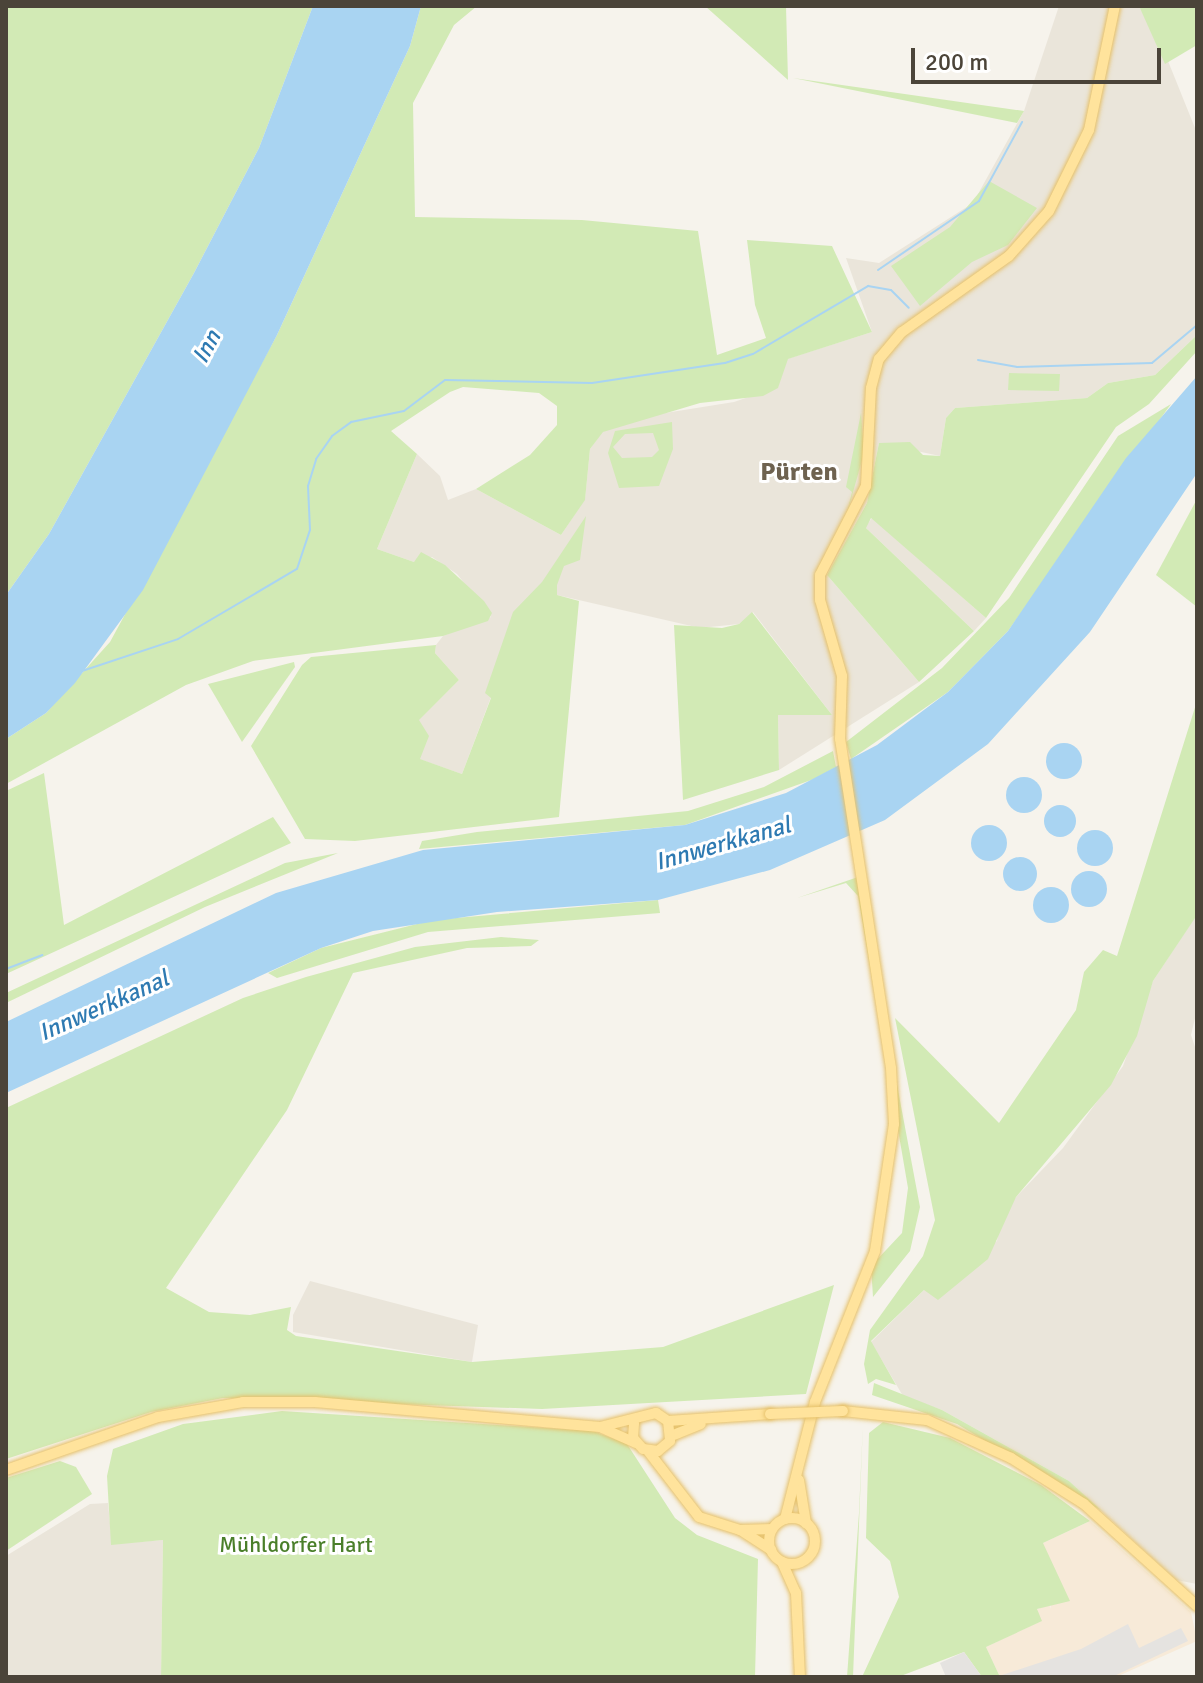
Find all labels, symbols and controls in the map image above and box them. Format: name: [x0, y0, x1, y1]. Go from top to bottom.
scale bar: [915, 32, 1165, 82]
text: 200 m: [925, 47, 988, 77]
water label: Inn: [186, 326, 228, 368]
district label: Pürten: [760, 457, 838, 489]
water label: Innwerkkanal: [652, 811, 794, 877]
water label: Innwerkkanal: [35, 965, 173, 1047]
park label: Mühldorfer Hart: [219, 1532, 373, 1558]

